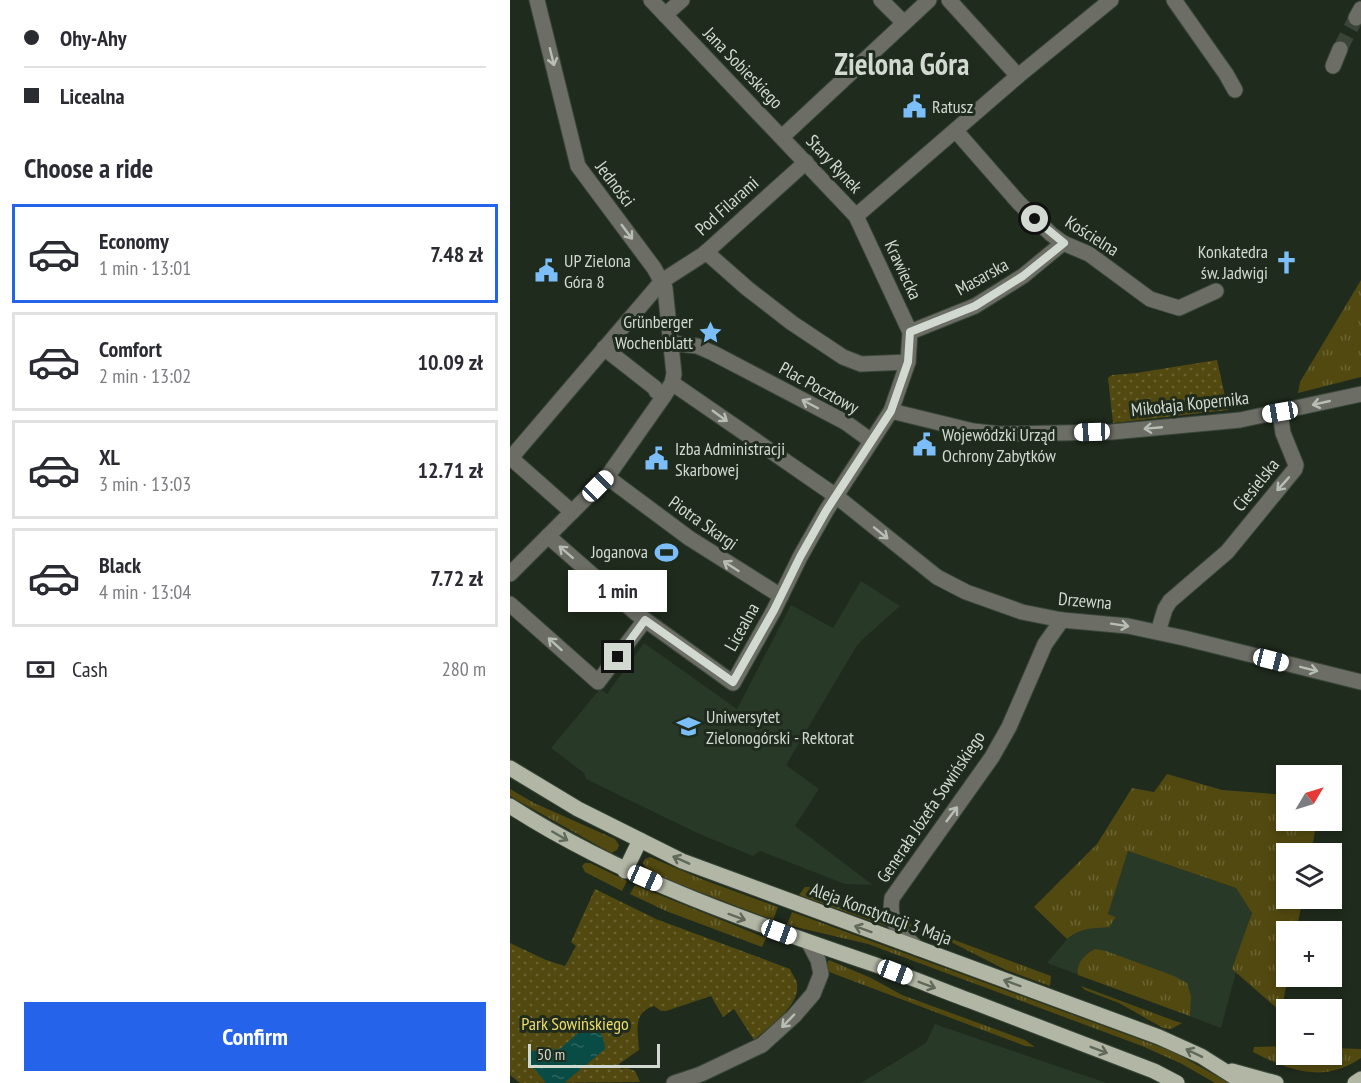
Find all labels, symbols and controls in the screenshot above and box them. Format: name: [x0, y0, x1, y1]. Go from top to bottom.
street label: Jana Sobieskiego: [698, 21, 788, 114]
text: Ohy-Ahy: [60, 24, 127, 52]
district label: Zielona Góra: [835, 44, 969, 83]
one-way arrow: [546, 47, 558, 66]
text: Licealna: [60, 82, 125, 110]
public building icon: Ratusz: [901, 94, 927, 120]
place label: Ratusz: [932, 95, 973, 118]
street label: Stary Rynek: [801, 129, 867, 198]
text: Choose a ride: [24, 151, 153, 185]
street label: Jedności: [590, 155, 640, 211]
street label: Pod Filarami: [690, 171, 763, 240]
route start: [1021, 205, 1048, 232]
street label: Kościelna: [1061, 210, 1123, 261]
one-way arrow: [620, 224, 633, 240]
icon: car: [27, 227, 81, 281]
text: Economy: [99, 227, 169, 255]
street label: Krawiecka: [880, 236, 927, 303]
text: 7.48 zł: [430, 240, 483, 268]
place label: Konkatedra św. Jadwigi: [1198, 240, 1268, 284]
place label: UP Zielona Góra 8: [564, 249, 631, 293]
church icon: Konkatedra św. Jadwigi: [1273, 249, 1299, 275]
street label: Masarska: [951, 253, 1012, 300]
text: 1 min · 13:01: [99, 255, 191, 281]
public building icon: UP Zielona Góra 8: [533, 258, 559, 284]
place label: Grünberger Wochenblatt: [615, 310, 693, 354]
place icon: Grünberger Wochenblatt: [698, 319, 724, 345]
icon: car: [27, 335, 81, 389]
text: Comfort: [99, 335, 162, 363]
text: 10.09 zł: [418, 348, 483, 376]
street label: Plac Pocztowy: [775, 356, 863, 419]
text: 2 min · 13:02: [99, 363, 191, 389]
street label: Mikołaja Kopernika: [1130, 386, 1250, 421]
one-way arrow: [801, 397, 819, 409]
one-way arrow: [1311, 398, 1331, 409]
car: [1261, 400, 1299, 424]
one-way arrow: [712, 409, 728, 422]
car: [1074, 422, 1110, 442]
place label: Wojewódzki Urząd Ochrony Zabytków: [942, 423, 1056, 467]
one-way arrow: [1143, 423, 1163, 434]
public building icon: Wojewódzki Urząd Ochrony Zabytków: [911, 432, 937, 458]
place label: Izba Administracji Skarbowej: [675, 437, 785, 481]
icon: car: [27, 443, 81, 497]
text: XL: [99, 443, 120, 471]
public building icon: Izba Administracji Skarbowej: [644, 446, 670, 472]
street label: Ciesielska: [1227, 454, 1284, 516]
text: 12.71 zł: [418, 456, 483, 484]
car: [579, 467, 617, 505]
text: 3 min · 13:03: [99, 471, 191, 497]
one-way arrow: [1276, 476, 1290, 491]
street label: Piotra Skargi: [664, 490, 742, 555]
one-way arrow: [873, 527, 889, 540]
sports icon: Joganova: [653, 539, 679, 565]
place label: Joganova: [590, 540, 648, 563]
one-way arrow: [558, 546, 574, 559]
icon: car: [27, 551, 81, 605]
text: Black: [99, 551, 141, 579]
one-way arrow: [723, 559, 740, 571]
text: 7.72 zł: [430, 564, 483, 592]
callout: 1 min: [568, 570, 668, 612]
text: 1 min: [597, 578, 638, 604]
text: 4 min · 13:04: [99, 579, 191, 605]
street label: Drzewna: [1057, 587, 1113, 614]
street label: Licealna: [719, 599, 764, 655]
one-way arrow: [1109, 619, 1129, 630]
one-way arrow: [547, 637, 562, 651]
route end: [604, 643, 631, 670]
car: [1251, 647, 1291, 673]
icon: cash: [24, 653, 57, 686]
text: Cash: [72, 655, 108, 683]
text: 280 m: [442, 656, 486, 682]
one-way arrow: [1300, 664, 1319, 676]
place label: Uniwersytet Zielonogórski - Rektorat: [706, 705, 854, 749]
school or university icon: Uniwersytet Zielonogórski - Rektorat: [675, 714, 701, 740]
street label: Generała Józefa Sowińskiego: [871, 726, 990, 887]
north arrow: [1276, 765, 1342, 831]
map controls: [1276, 765, 1342, 1065]
one-way arrow: [946, 807, 958, 823]
one-way arrow: [551, 831, 569, 842]
button: layers: [1276, 843, 1342, 909]
one-way arrow: [672, 854, 691, 865]
car: [625, 862, 665, 894]
street label: Aleja Konstytucji 3 Maja: [807, 877, 955, 950]
one-way arrow: [728, 913, 746, 924]
car: [759, 917, 799, 947]
button: +: [1276, 921, 1342, 987]
one-way arrow: [855, 923, 873, 934]
car: [875, 957, 915, 987]
one-way arrow: [1003, 976, 1022, 987]
one-way arrow: [918, 980, 936, 991]
button: −: [1276, 999, 1342, 1065]
button: Confirm: [24, 1002, 486, 1071]
park label: Park Sowińskiego: [521, 1012, 629, 1035]
one-way arrow: [781, 1014, 796, 1029]
scale bar: [528, 1041, 660, 1068]
text: 50 m: [537, 1044, 565, 1064]
one-way arrow: [1089, 1045, 1108, 1056]
one-way arrow: [1185, 1046, 1203, 1058]

